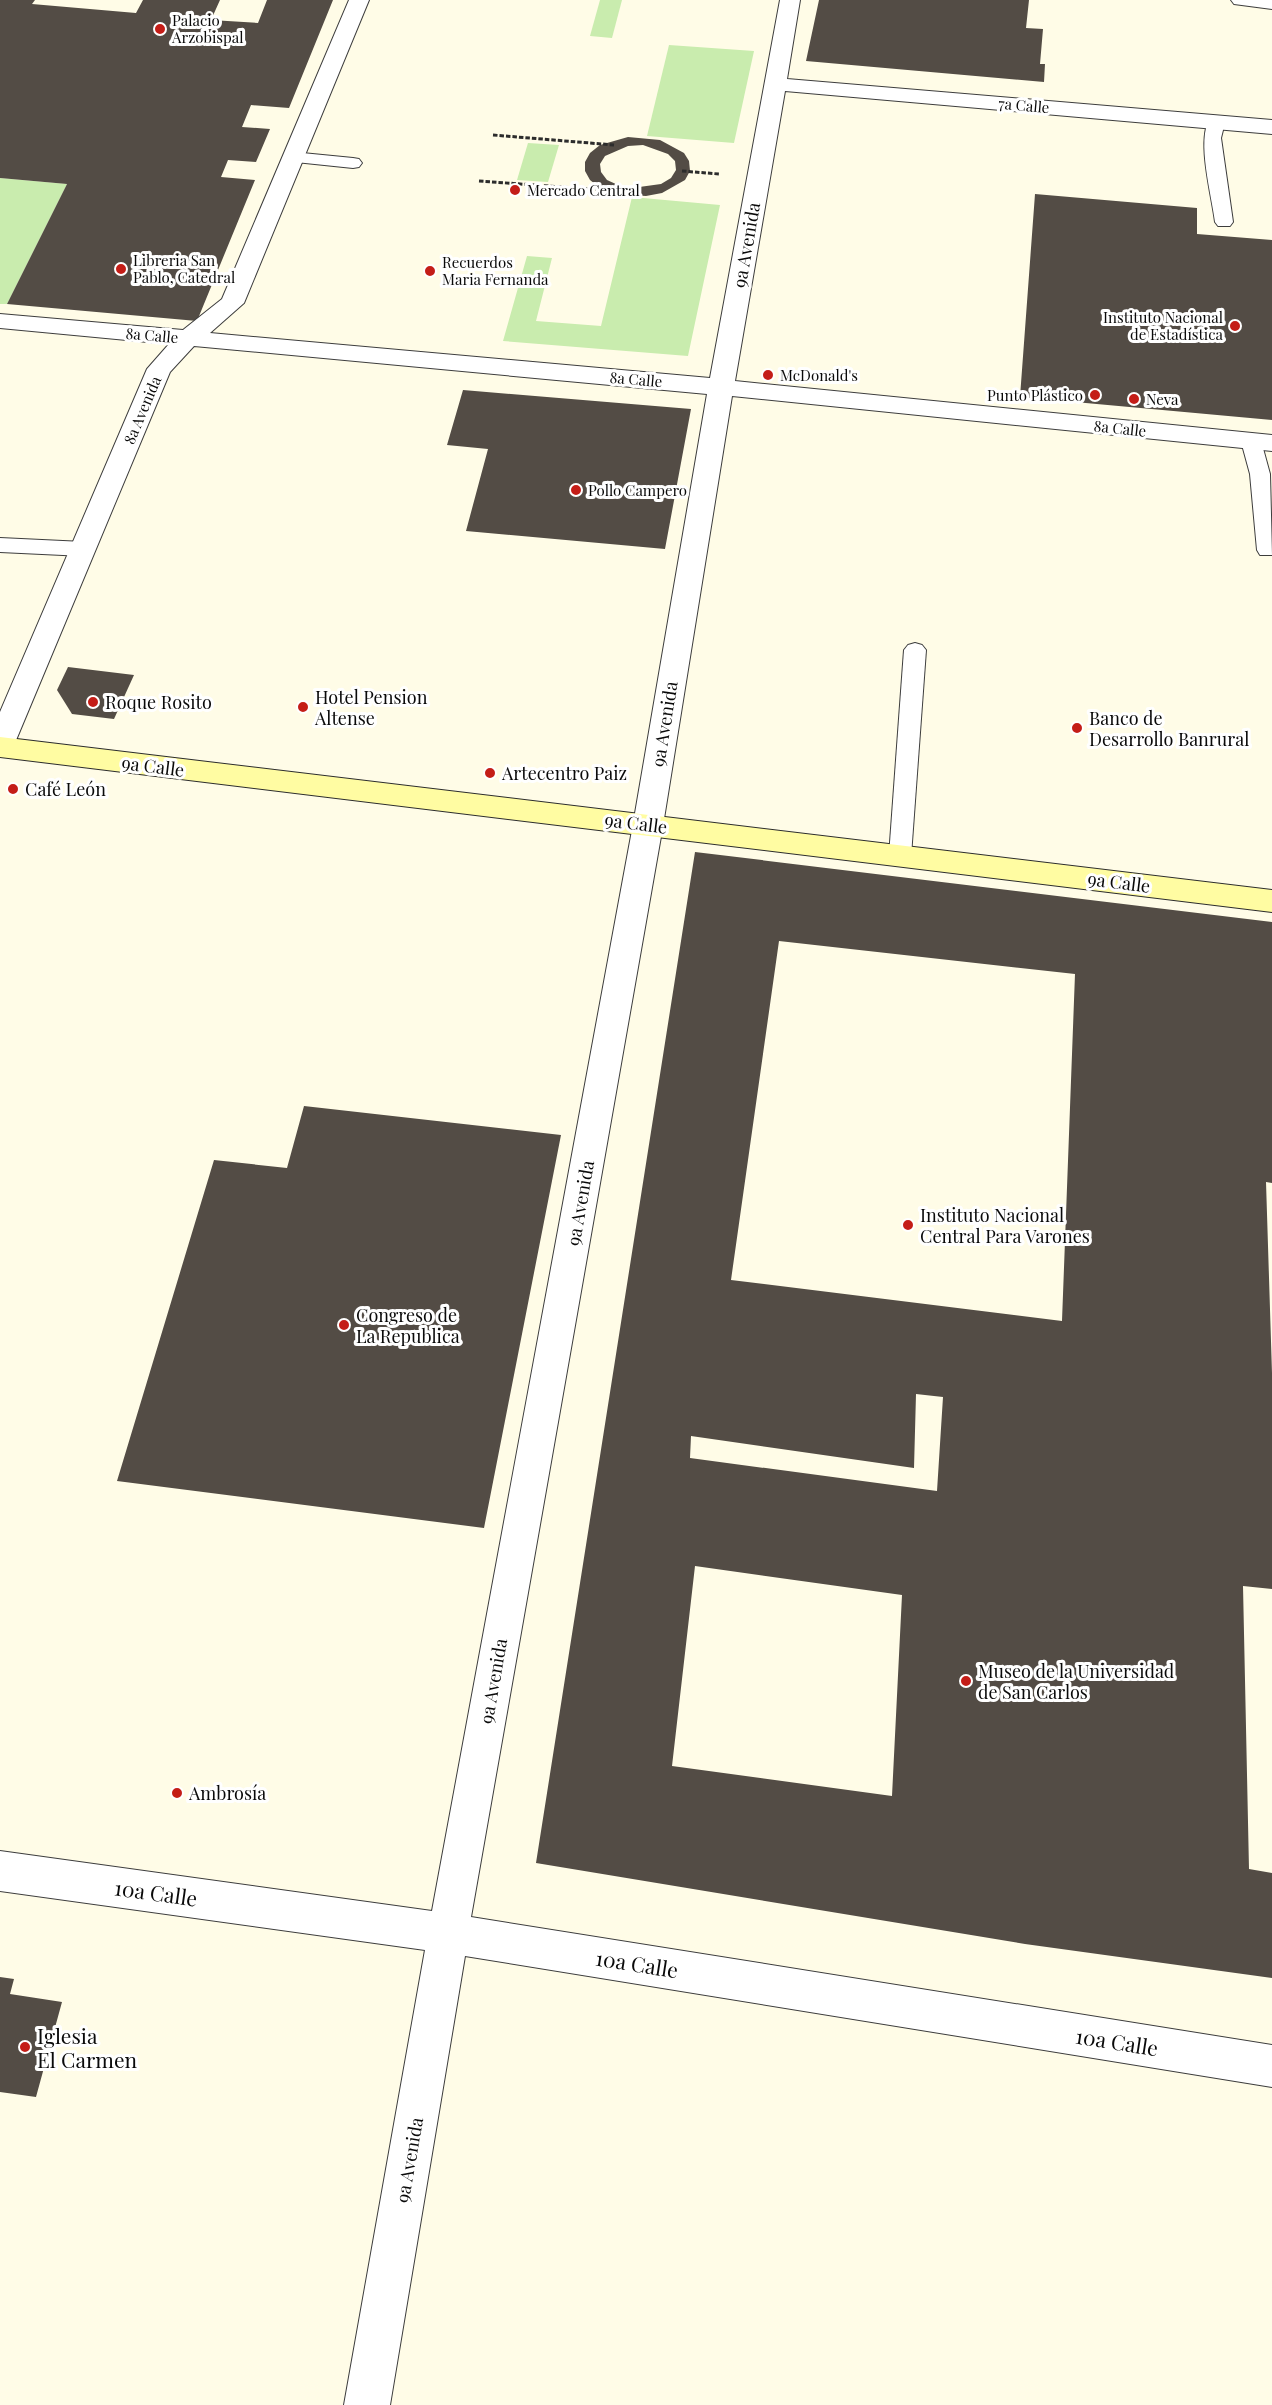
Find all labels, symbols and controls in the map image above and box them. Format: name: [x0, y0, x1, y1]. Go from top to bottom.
place label: Palacio Arzobispal: [171, 10, 244, 47]
marker: Palacio Arzobispal: [153, 22, 167, 36]
street label: 7a Calle: [998, 93, 1050, 117]
place label: Mercado Central: [527, 180, 640, 200]
marker: Mercado Central: [508, 183, 522, 197]
street label: 9a Avenida: [727, 200, 765, 290]
place label: Libreria San Pablo, Catedral: [133, 250, 235, 287]
place label: Recuerdos Maria Fernanda: [442, 252, 549, 289]
marker: Libreria San Pablo, Catedral: [114, 262, 128, 276]
marker: Recuerdos Maria Fernanda: [423, 264, 437, 278]
place label: Instituto Nacional de Estadística: [1103, 307, 1224, 344]
marker: Instituto Nacional de Estadística: [1228, 319, 1242, 333]
street label: 8a Calle: [125, 323, 179, 347]
place label: McDonald's: [780, 365, 858, 385]
street label: 8a Calle: [609, 367, 663, 391]
marker: McDonald's: [761, 368, 775, 382]
street label: 8a Avenida: [119, 372, 165, 447]
place label: Punto Plástico: [987, 385, 1083, 405]
marker: Punto Plástico: [1088, 388, 1102, 402]
place label: Neva: [1146, 389, 1179, 409]
marker: Neva: [1127, 392, 1141, 406]
street label: 8a Calle: [1093, 415, 1147, 441]
place label: Pollo Campero: [588, 480, 687, 500]
marker: Pollo Campero: [569, 483, 583, 497]
street label: 9a Avenida: [645, 679, 683, 769]
place label: Hotel Pension Altense: [314, 685, 428, 730]
place label: Roque Rosito: [105, 690, 212, 714]
marker: Roque Rosito: [86, 695, 100, 709]
marker: Hotel Pension Altense: [296, 700, 310, 714]
place label: Banco de Desarrollo Banrural: [1089, 706, 1249, 751]
marker: Banco de Desarrollo Banrural: [1070, 721, 1084, 735]
street label: 9a Calle: [120, 750, 186, 782]
place label: Artecentro Paiz: [501, 761, 627, 785]
marker: Artecentro Paiz: [483, 766, 497, 780]
place label: Café León: [25, 777, 106, 801]
marker: Café León: [6, 782, 20, 796]
street label: 9a Calle: [603, 807, 669, 839]
street label: 9a Calle: [1086, 866, 1152, 898]
street label: 9a Avenida: [561, 1158, 599, 1248]
place label: Instituto Nacional Central Para Varones: [920, 1203, 1090, 1248]
marker: Instituto Nacional Central Para Varones: [901, 1218, 915, 1232]
place label: Congreso de La Republica: [356, 1303, 460, 1348]
marker: Congreso de La Republica: [337, 1318, 351, 1332]
street label: 9a Avenida: [474, 1636, 512, 1726]
place label: Museo de la Universidad de San Carlos: [978, 1659, 1175, 1704]
marker: Museo de la Universidad de San Carlos: [959, 1674, 973, 1688]
place label: Ambrosía: [188, 1781, 266, 1805]
marker: Ambrosía: [170, 1786, 184, 1800]
street label: 10a Calle: [113, 1872, 199, 1912]
street label: 10a Calle: [594, 1943, 680, 1983]
place label: Iglesia El Carmen: [37, 2021, 138, 2073]
street label: 10a Calle: [1074, 2021, 1160, 2061]
marker: Iglesia El Carmen: [18, 2040, 32, 2054]
street label: 9a Avenida: [390, 2115, 428, 2205]

